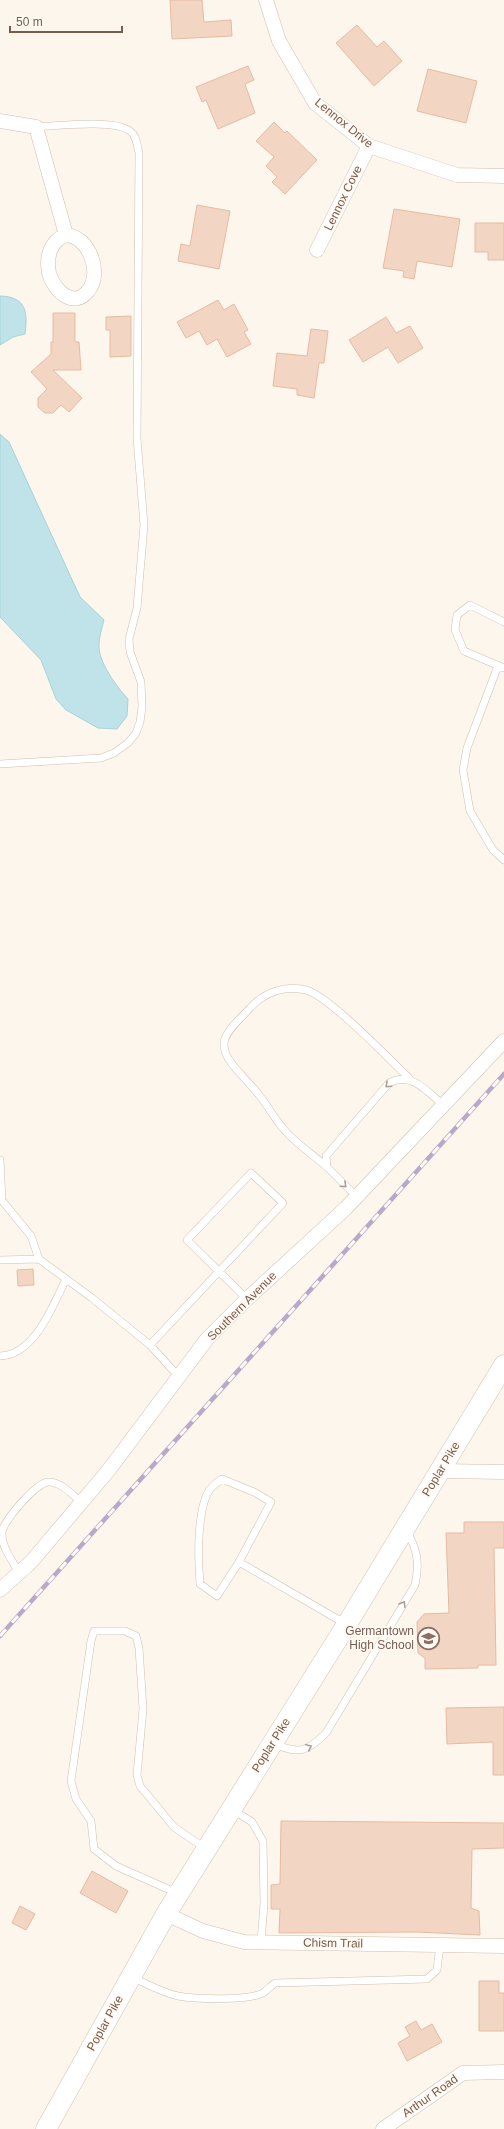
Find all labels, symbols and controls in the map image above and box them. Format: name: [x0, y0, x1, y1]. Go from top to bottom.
scale bar: [10, 8, 122, 34]
text: 50 m: [16, 15, 43, 29]
street label: Lennox Drive: [312, 95, 376, 151]
street label: Lennox Cove: [321, 163, 365, 233]
one-way arrow: [385, 1080, 393, 1088]
one-way arrow: [339, 1180, 347, 1188]
street label: Southern Avenue: [205, 1268, 280, 1343]
street label: Poplar Pike: [419, 1439, 463, 1499]
one-way arrow: [399, 1601, 406, 1608]
place label: Germantown High School: [345, 1624, 414, 1652]
school or university icon: Germantown High School: [416, 1625, 442, 1651]
street label: Poplar Pike: [249, 1715, 293, 1775]
one-way arrow: [305, 1744, 313, 1752]
street label: Chism Trail: [303, 1935, 363, 1951]
street label: Poplar Pike: [84, 1992, 126, 2053]
street label: Arthur Road: [399, 2072, 461, 2120]

